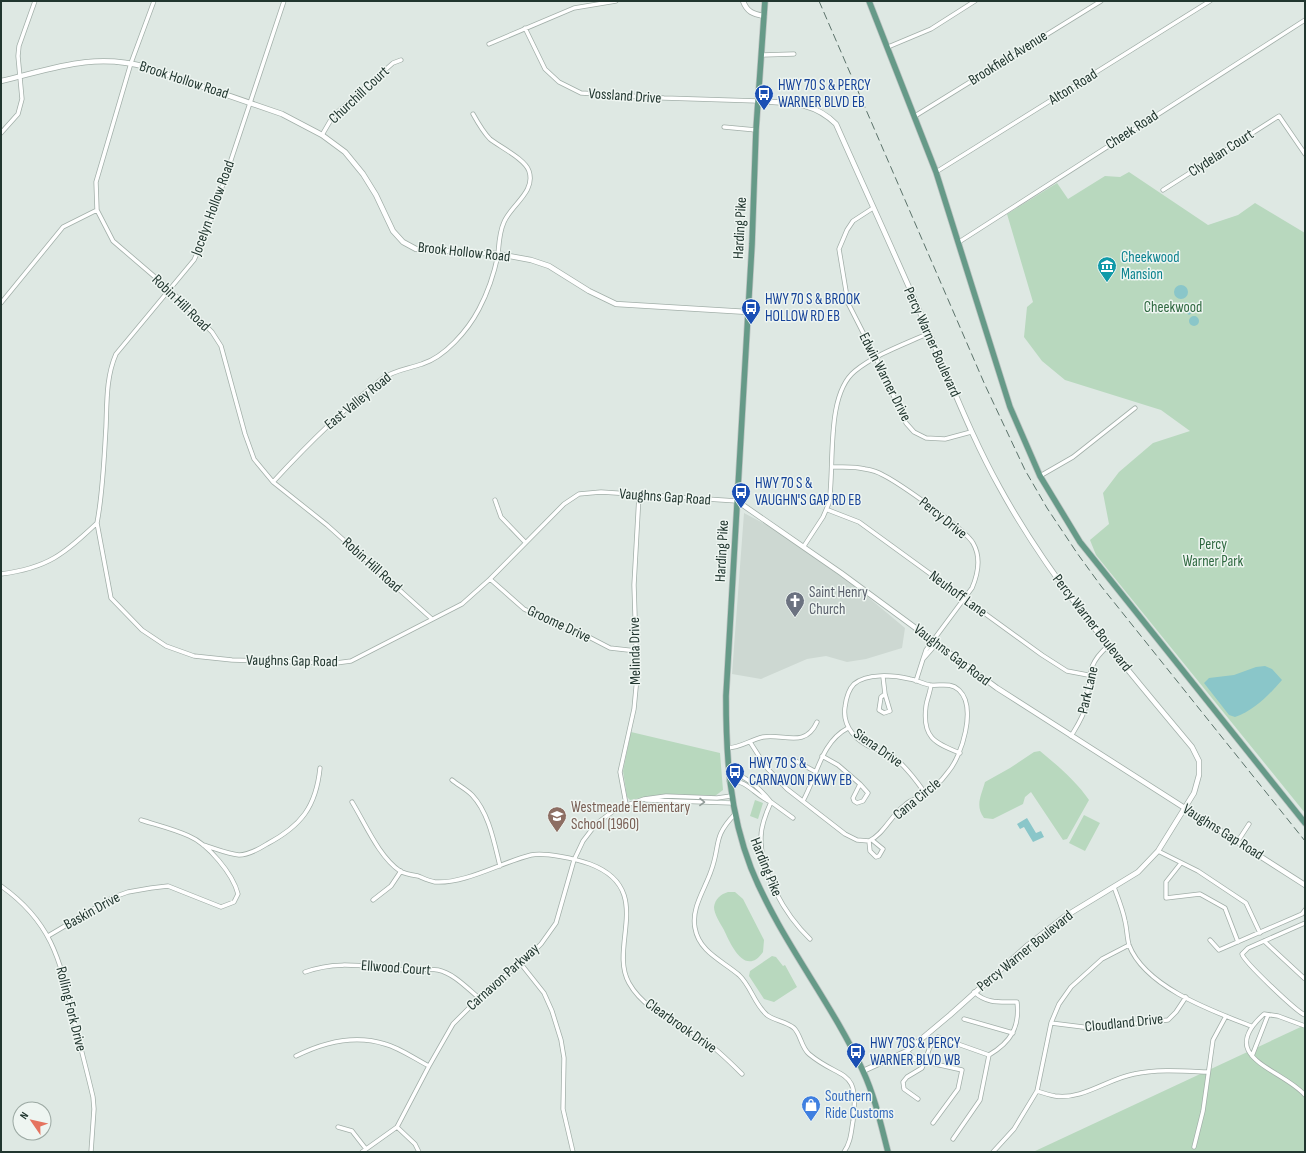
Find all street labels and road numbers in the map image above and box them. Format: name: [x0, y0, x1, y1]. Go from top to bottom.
street label: Brookfield Avenue: [965, 26, 1051, 90]
street label: Brook Hollow Road: [137, 57, 231, 103]
street label: Churchill Court: [325, 62, 394, 128]
street label: Alton Road: [1044, 65, 1101, 110]
street label: Vossland Drive: [588, 84, 662, 108]
street label: Cheek Road: [1102, 106, 1162, 154]
street label: Clydelan Court: [1185, 125, 1258, 181]
street label: Jocelyn Hollow Road: [187, 158, 239, 259]
street label: Harding Pike: [729, 197, 751, 259]
street label: Brook Hollow Road: [417, 238, 511, 266]
street label: Robin Hill Road: [148, 270, 214, 336]
street label: Percy Warner Boulevard: [899, 284, 965, 400]
street label: Edwin Warner Drive: [854, 329, 916, 425]
street label: East Valley Road: [321, 368, 395, 434]
street label: Vaughns Gap Road: [619, 484, 711, 510]
street label: Percy Drive: [915, 493, 971, 543]
street label: Harding Pike: [711, 520, 733, 582]
street label: Robin Hill Road: [338, 533, 406, 597]
street label: Neuhoff Lane: [925, 567, 991, 621]
street label: Percy Warner Boulevard: [1048, 570, 1136, 676]
street label: Groome Drive: [524, 601, 594, 647]
street label: Melinda Drive: [625, 617, 645, 685]
street label: Vaughns Gap Road: [910, 620, 994, 690]
street label: Vaughns Gap Road: [246, 651, 338, 671]
street label: Park Lane: [1073, 664, 1103, 716]
street label: Siena Drive: [850, 724, 906, 772]
street label: Cana Circle: [889, 774, 945, 824]
street label: Vaughns Gap Road: [1179, 800, 1267, 864]
street label: Harding Pike: [746, 835, 786, 899]
street label: Baskin Drive: [61, 888, 123, 934]
street label: Percy Warner Boulevard: [973, 906, 1077, 996]
street label: Carnavon Parkway: [463, 939, 544, 1015]
street label: Ellwood Court: [360, 956, 432, 980]
street label: Rolling Fork Drive: [51, 965, 91, 1053]
street label: Clearbrook Drive: [641, 994, 721, 1058]
street label: Cloudland Drive: [1084, 1009, 1164, 1037]

